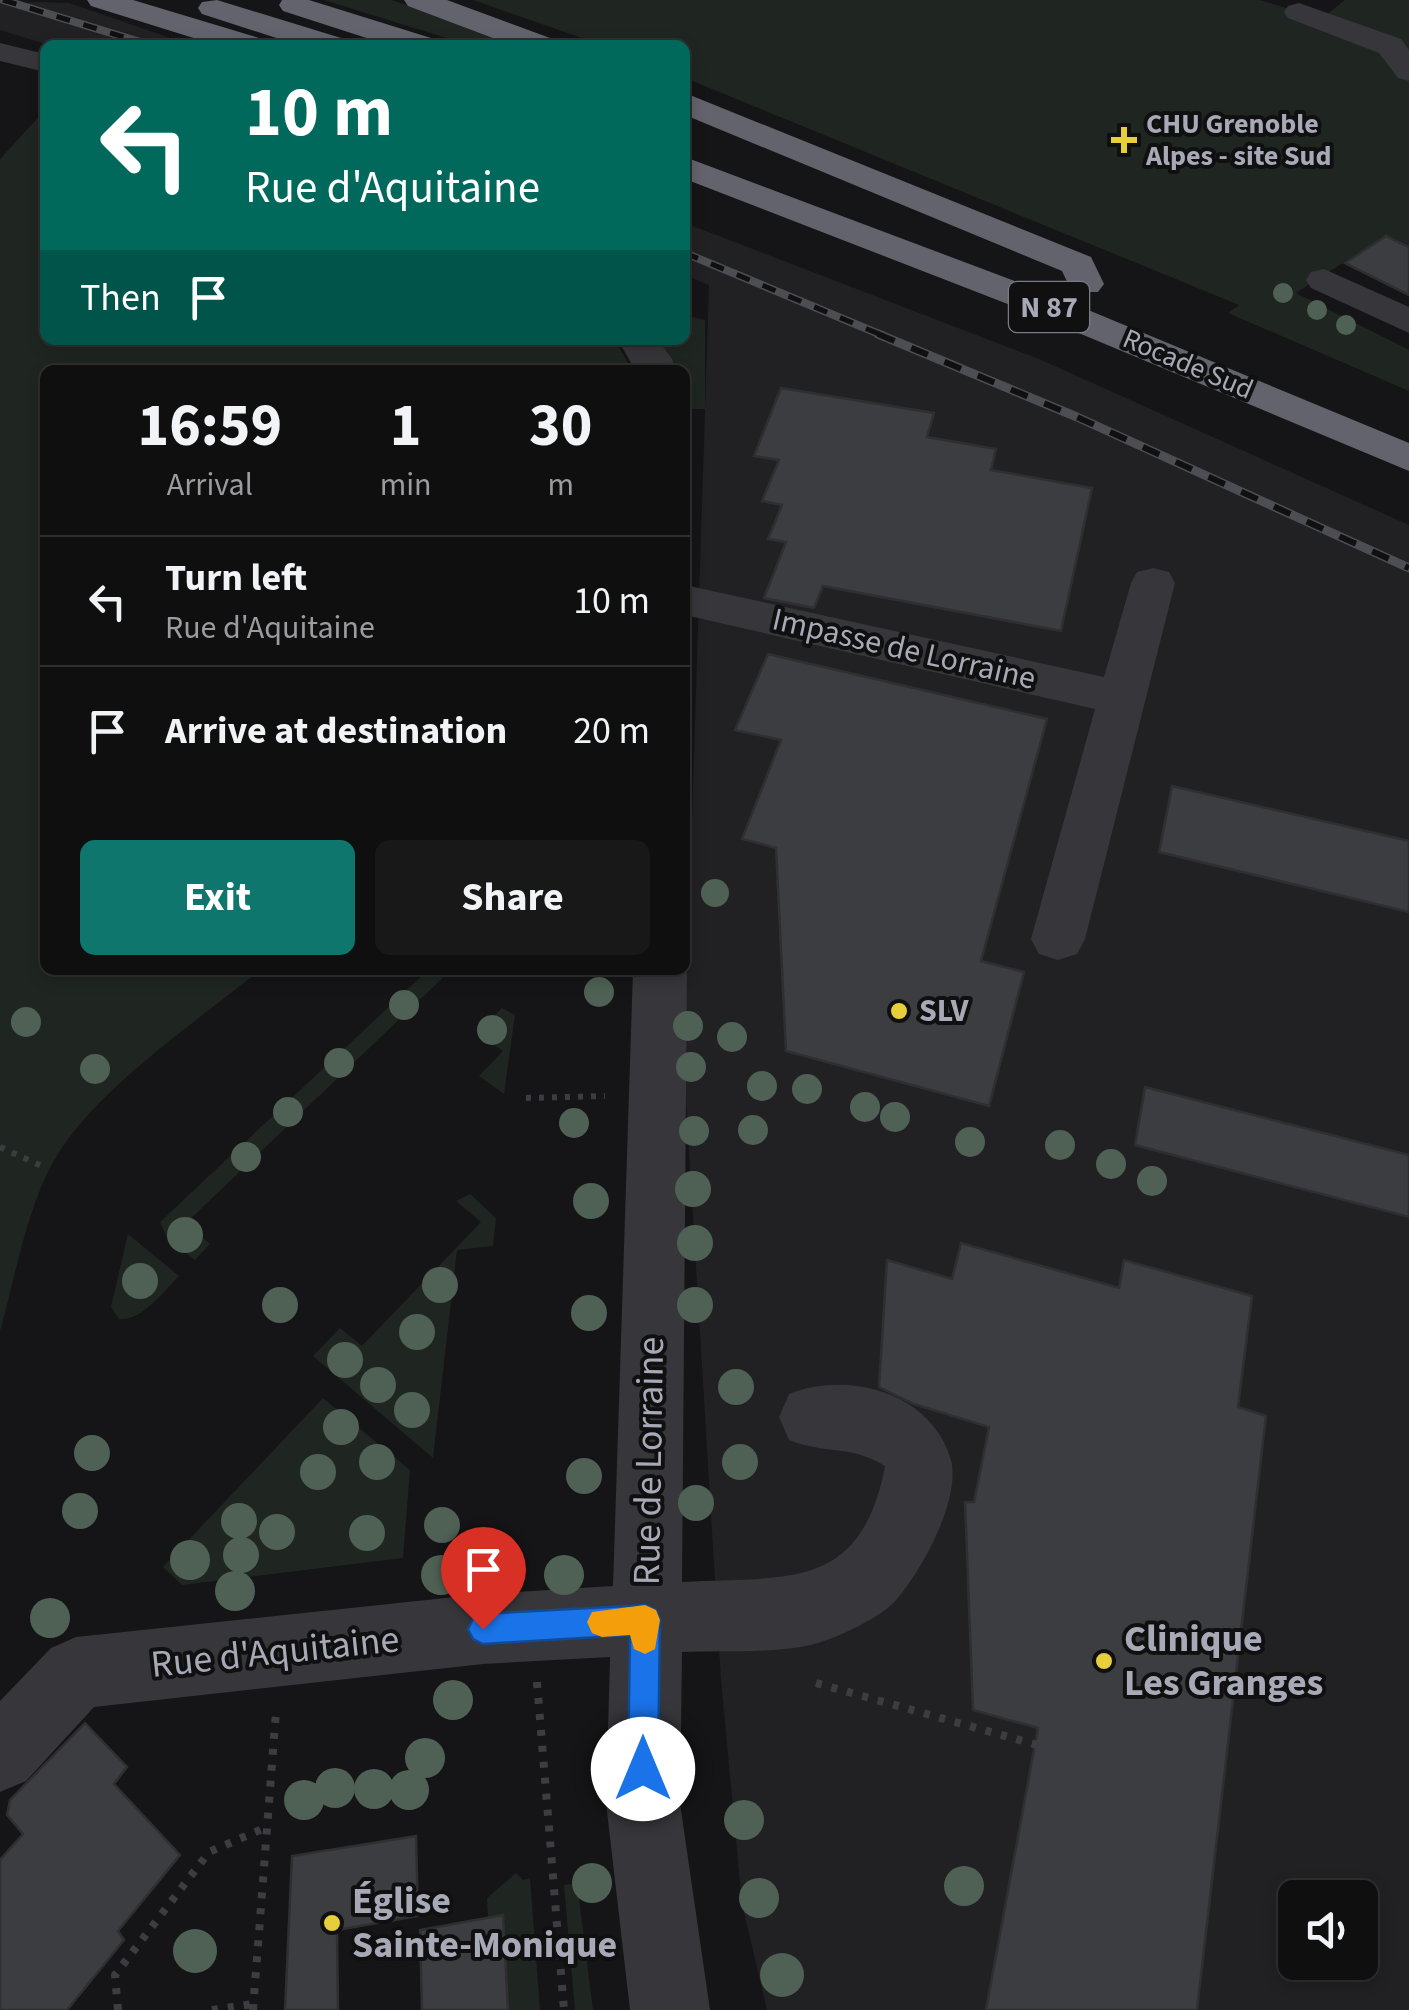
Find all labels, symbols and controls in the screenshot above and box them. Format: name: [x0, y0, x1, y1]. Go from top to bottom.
text: 10 m: [245, 63, 393, 163]
icon: left: [80, 80, 210, 210]
place label: CHU Grenoble Alpes - site Sud: [1145, 104, 1331, 176]
marker: CHU Grenoble Alpes - site Sud: [1111, 127, 1137, 153]
text: Rue d'Aquitaine: [245, 156, 540, 220]
icon: arrive: [181, 270, 236, 325]
text: Then: [80, 271, 161, 325]
road number: N 87: [1009, 282, 1089, 332]
street label: Rocade Sud: [1117, 319, 1259, 409]
text: 16:59: [137, 384, 282, 469]
text: 1: [390, 384, 422, 469]
text: 30: [529, 384, 592, 469]
text: Arrival: [167, 462, 253, 508]
text: min: [380, 462, 432, 508]
text: m: [548, 462, 574, 508]
text: Turn left: [165, 551, 307, 605]
icon: left: [80, 574, 135, 629]
text: 10 m: [573, 574, 650, 628]
street label: Impasse de Lorraine: [768, 596, 1040, 702]
text: Rue d'Aquitaine: [165, 605, 375, 651]
icon: arrive: [80, 704, 135, 759]
text: Arrive at destination: [165, 704, 507, 758]
text: 20 m: [573, 704, 650, 758]
button: Exit: [80, 840, 355, 955]
button: Share: [375, 840, 650, 955]
place label: SLV: [919, 988, 970, 1034]
marker: SLV: [888, 1000, 910, 1022]
street label: Rue de Lorraine: [620, 1336, 678, 1586]
pin: [441, 1527, 526, 1630]
icon: arrive: [456, 1542, 511, 1597]
street label: Rue d'Aquitaine: [148, 1612, 402, 1692]
place label: Clinique Les Granges: [1124, 1612, 1323, 1710]
marker: Clinique Les Granges: [1093, 1650, 1115, 1672]
position arrow: [591, 1717, 695, 1821]
place label: Église Sainte-Monique: [352, 1874, 617, 1972]
map controls: [1278, 1880, 1378, 1980]
button: sound: [1278, 1880, 1378, 1980]
marker: Église Sainte-Monique: [321, 1912, 343, 1934]

